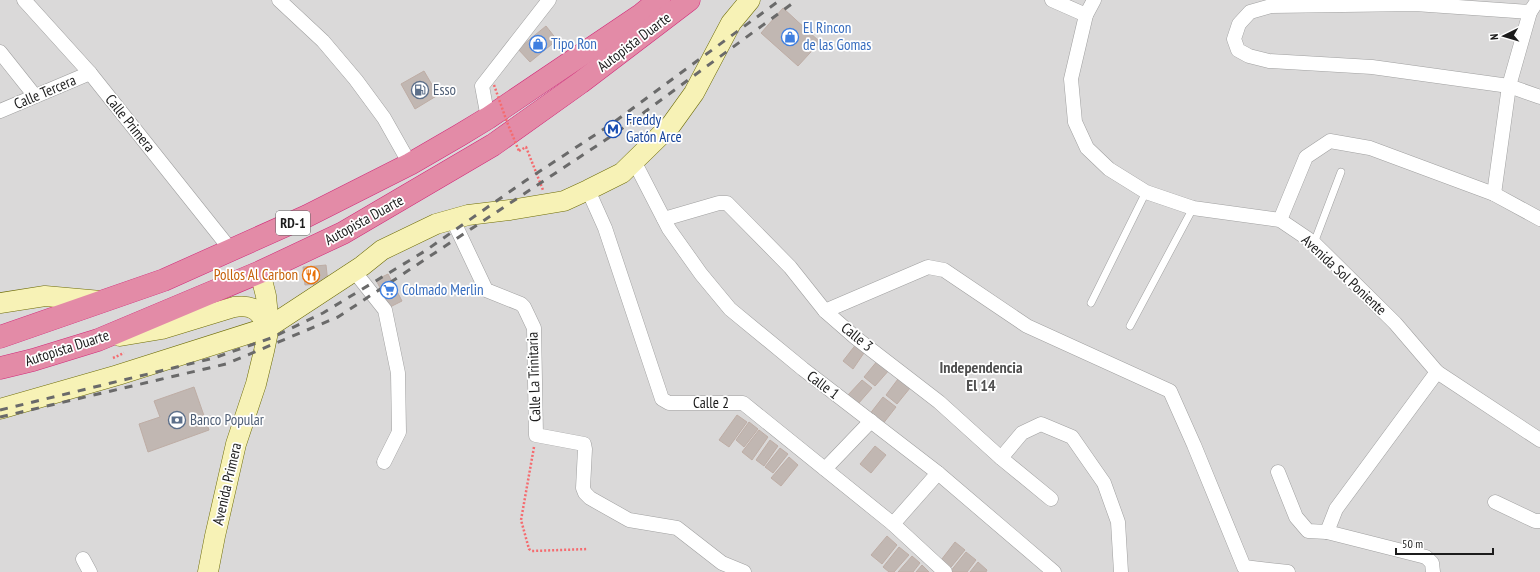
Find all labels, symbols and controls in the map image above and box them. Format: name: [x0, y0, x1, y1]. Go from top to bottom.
street label: Autopista Duarte: [593, 8, 674, 75]
north arrow: [1484, 16, 1524, 56]
place label: El Rincon de las Gomas: [803, 18, 871, 54]
shop icon: El Rincon de las Gomas: [780, 27, 800, 47]
text: N: [1487, 33, 1501, 40]
shop icon: Tipo Ron: [528, 34, 548, 54]
place label: Tipo Ron: [551, 34, 597, 53]
street label: Calle Tercera: [11, 70, 79, 113]
fuel station icon: Esso: [410, 80, 430, 100]
place label: Esso: [433, 80, 456, 99]
street label: Calle Primera: [101, 90, 159, 155]
place label: Freddy Gatón Arce: [626, 110, 682, 146]
metro station icon: Freddy Gatón Arce: [603, 119, 623, 139]
street label: Autopista Duarte: [321, 190, 407, 249]
road number: RD-1: [276, 211, 310, 235]
street label: Avenida Sol Poniente: [1298, 230, 1391, 319]
place label: Pollos Al Carbon: [214, 265, 298, 284]
restaurant icon: Pollos Al Carbon: [301, 265, 321, 285]
supermarket icon: Colmado Merlin: [379, 280, 399, 300]
place label: Colmado Merlin: [402, 280, 484, 299]
street label: Calle 3: [837, 318, 877, 355]
street label: Autopista Duarte: [22, 325, 111, 370]
street label: Calle La Trinitaria: [522, 332, 545, 422]
district label: Independencia El 14: [939, 357, 1023, 395]
street label: Calle 1: [803, 366, 843, 403]
street label: Calle 2: [693, 393, 729, 412]
bank icon: Banco Popular: [167, 410, 187, 430]
place label: Banco Popular: [190, 410, 265, 429]
street label: Avenida Primera: [208, 441, 245, 527]
scale bar: [1396, 530, 1493, 556]
text: 50 m: [1402, 536, 1423, 551]

